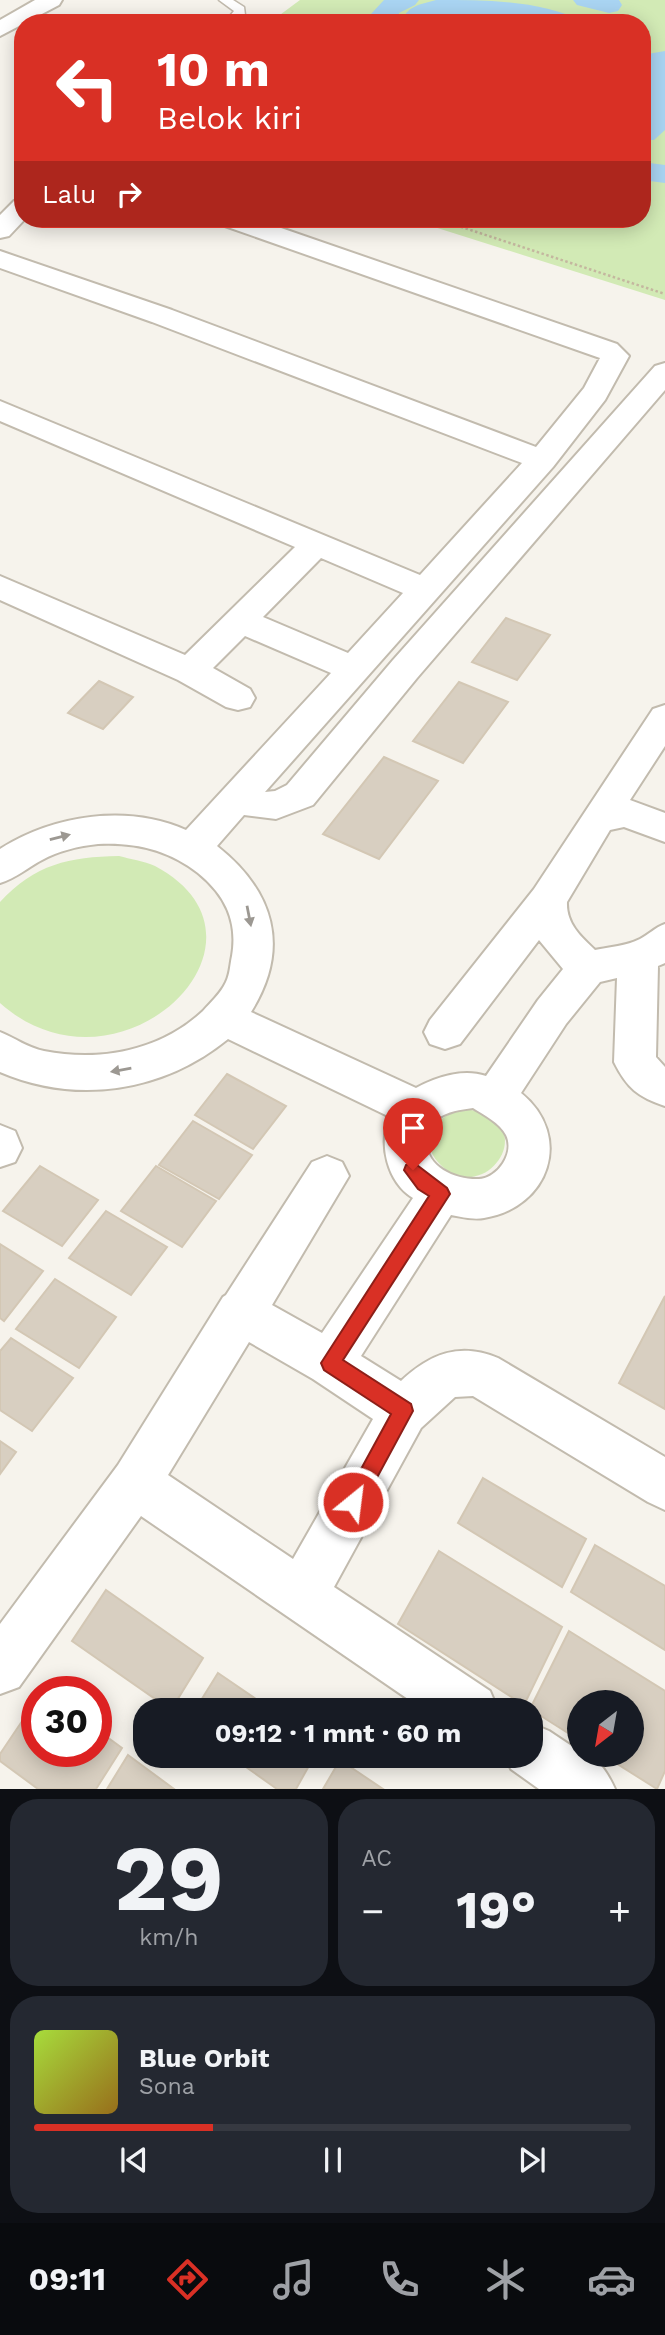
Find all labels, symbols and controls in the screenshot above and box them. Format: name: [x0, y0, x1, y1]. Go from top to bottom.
text: 10 m: [157, 40, 270, 98]
icon: left: [42, 42, 133, 133]
text: Belok kiri: [157, 99, 302, 137]
icon: right: [110, 175, 148, 213]
text: Lalu: [42, 179, 96, 209]
one-way arrow: [49, 831, 71, 842]
one-way arrow: [244, 905, 255, 927]
one-way arrow: [110, 1065, 132, 1076]
pin: [383, 1098, 443, 1170]
icon: arrive: [394, 1109, 432, 1147]
position arrow: [316, 1465, 390, 1539]
speed limit sign: 30: [21, 1676, 112, 1767]
north arrow: [567, 1690, 644, 1768]
map controls: [567, 1690, 644, 1767]
text: 09:12 · 1 mnt · 60 m: [215, 1718, 461, 1748]
text: 29: [114, 1825, 224, 1932]
text: AC: [362, 1845, 392, 1872]
text: 19°: [456, 1880, 536, 1941]
text: −: [362, 1889, 384, 1933]
text: +: [608, 1889, 631, 1933]
text: km/h: [139, 1924, 198, 1951]
text: Blue Orbit: [139, 2043, 269, 2073]
text: Sona: [139, 2073, 195, 2100]
icon: previous: [115, 2141, 153, 2179]
icon: pause: [314, 2141, 352, 2179]
icon: next: [513, 2141, 551, 2179]
icon: directions: [163, 2255, 212, 2304]
icon: music: [269, 2255, 318, 2304]
icon: phone: [375, 2255, 424, 2304]
icon: climate: [481, 2255, 530, 2304]
icon: car: [587, 2255, 636, 2304]
text: 09:11: [29, 2260, 106, 2298]

